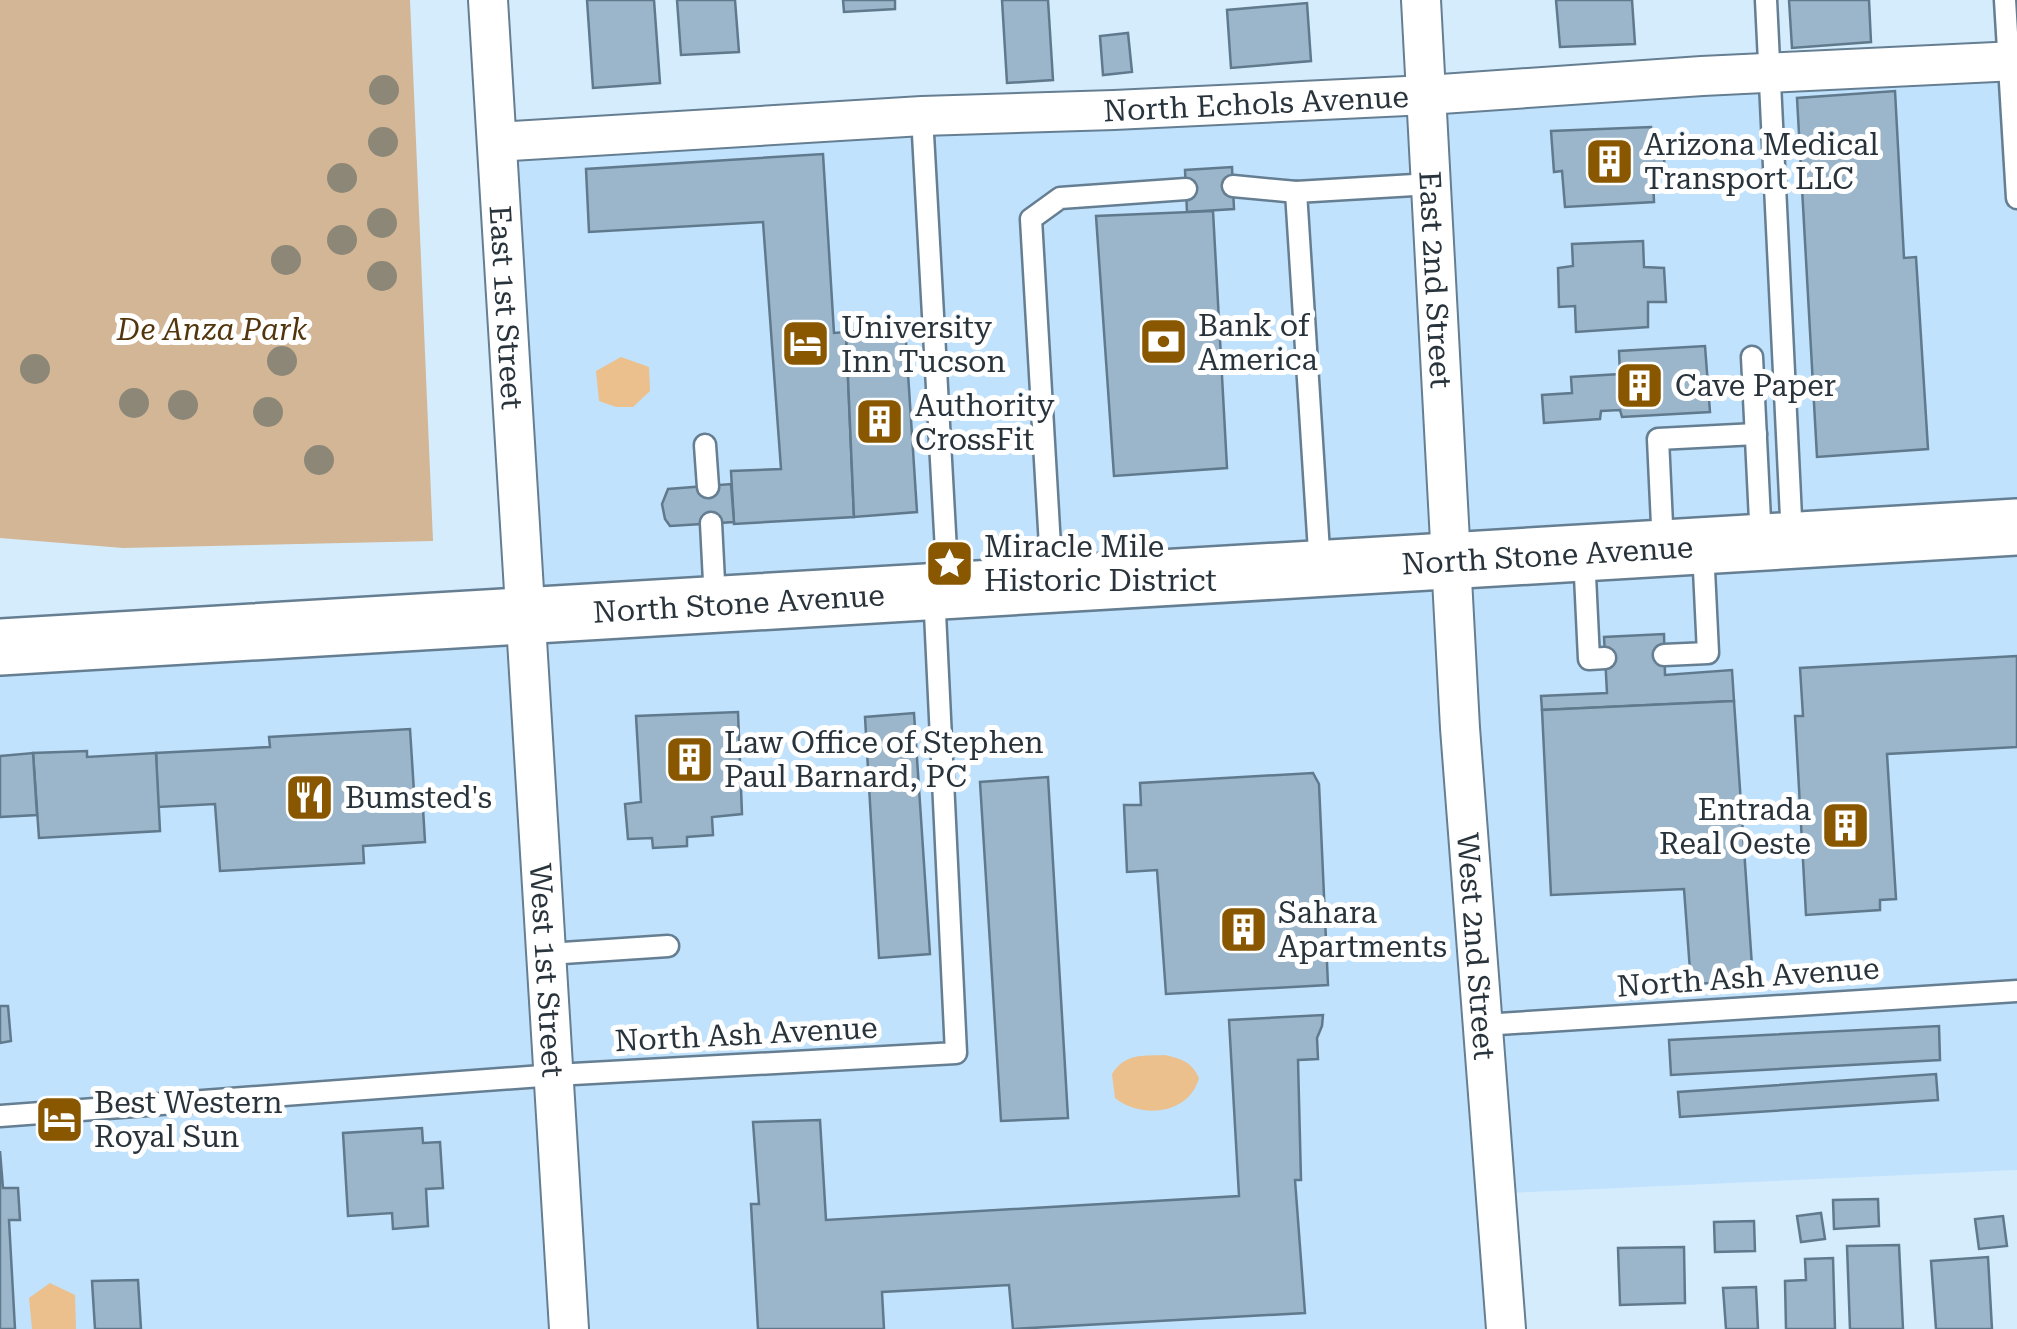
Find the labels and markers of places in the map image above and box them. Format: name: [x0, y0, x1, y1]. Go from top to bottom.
place label: Arizona Medical Transport LLC: [1644, 127, 1879, 196]
building icon: Arizona Medical Transport LLC: [1583, 135, 1635, 187]
place label: Bank of America: [1198, 308, 1318, 377]
place label: University Inn Tucson: [841, 310, 1006, 379]
bank icon: Bank of America: [1137, 316, 1189, 368]
hotel icon: University Inn Tucson: [780, 318, 832, 370]
building icon: Cave Paper: [1614, 359, 1666, 411]
place label: Cave Paper: [1675, 368, 1836, 403]
place label: Authority CrossFit: [915, 388, 1055, 457]
building icon: Authority CrossFit: [854, 396, 906, 448]
place label: Miracle Mile Historic District: [984, 529, 1217, 598]
place icon: Miracle Mile Historic District: [923, 537, 975, 589]
place label: Law Office of Stephen Paul Barnard, PC: [724, 725, 1044, 794]
building icon: Law Office of Stephen Paul Barnard, PC: [663, 733, 715, 785]
restaurant icon: Bumsted's: [284, 771, 336, 823]
place label: Bumsted's: [345, 780, 492, 815]
place label: Entrada Real Oeste: [1659, 792, 1811, 861]
building icon: Entrada Real Oeste: [1820, 800, 1872, 852]
place label: Sahara Apartments: [1278, 895, 1447, 964]
building icon: Sahara Apartments: [1217, 903, 1269, 955]
place label: Best Western Royal Sun: [94, 1085, 283, 1154]
hotel icon: Best Western Royal Sun: [33, 1093, 85, 1145]

